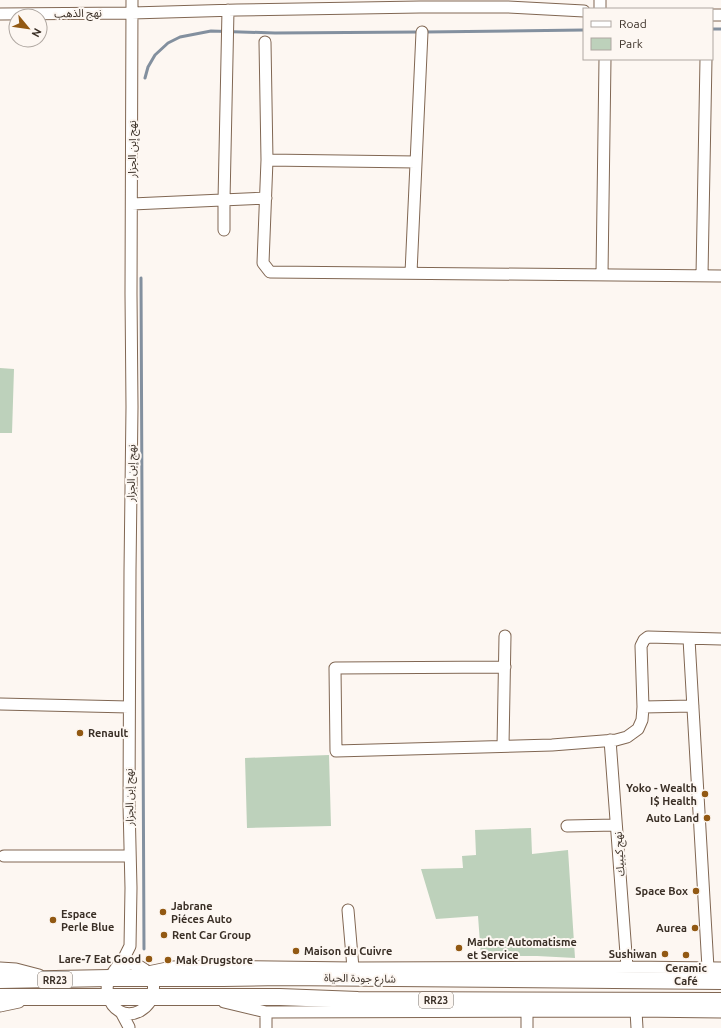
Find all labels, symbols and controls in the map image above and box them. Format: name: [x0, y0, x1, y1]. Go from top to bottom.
street label: نهج الذهب: [54, 7, 102, 21]
north arrow: [8, 8, 48, 48]
legend: [583, 8, 713, 60]
text: Road: [619, 17, 647, 30]
text: N: [30, 26, 44, 39]
text: Park: [619, 37, 643, 50]
street label: نهج إبن الجزار: [126, 120, 140, 179]
street label: نهج إبن الجزار: [124, 444, 140, 503]
place label: Renault: [88, 727, 129, 739]
marker: Renault: [75, 728, 85, 738]
street label: نهج إبن الجزار: [122, 768, 138, 827]
place label: Yoko - Wealth I$ Health: [626, 782, 697, 807]
marker: Yoko - Wealth I$ Health: [700, 789, 710, 799]
place label: Auto Land: [646, 812, 699, 824]
marker: Auto Land: [702, 813, 712, 823]
street label: نهج كيبيك: [611, 831, 629, 877]
place label: Space Box: [635, 885, 688, 897]
marker: Space Box: [691, 886, 701, 896]
place label: Jabrane Piéces Auto: [171, 900, 232, 925]
marker: Jabrane Piéces Auto: [158, 907, 168, 917]
place label: Espace Perle Blue: [61, 908, 114, 933]
marker: Espace Perle Blue: [48, 915, 58, 925]
place label: Aurea: [656, 922, 687, 934]
marker: Aurea: [690, 923, 700, 933]
place label: Rent Car Group: [172, 929, 251, 941]
marker: Rent Car Group: [159, 930, 169, 940]
place label: Marbre Automatisme et Service: [467, 936, 577, 961]
marker: Marbre Automatisme et Service: [454, 943, 464, 953]
place label: Maison du Cuivre: [304, 945, 392, 957]
marker: Maison du Cuivre: [291, 946, 301, 956]
place label: Sushiwan: [609, 948, 657, 960]
marker: Sushiwan: [660, 949, 670, 959]
marker: Ceramic Café: [681, 950, 691, 960]
place label: Lare-7 Eat Good: [58, 953, 141, 965]
marker: Lare-7 Eat Good: [144, 954, 154, 964]
place label: Mak Drugstore: [176, 954, 253, 966]
marker: Mak Drugstore: [163, 955, 173, 965]
place label: Ceramic Café: [665, 962, 707, 987]
street label: شارع جودة الحياة: [324, 971, 397, 987]
road number: RR23: [38, 972, 72, 988]
road number: RR23: [419, 992, 453, 1008]

